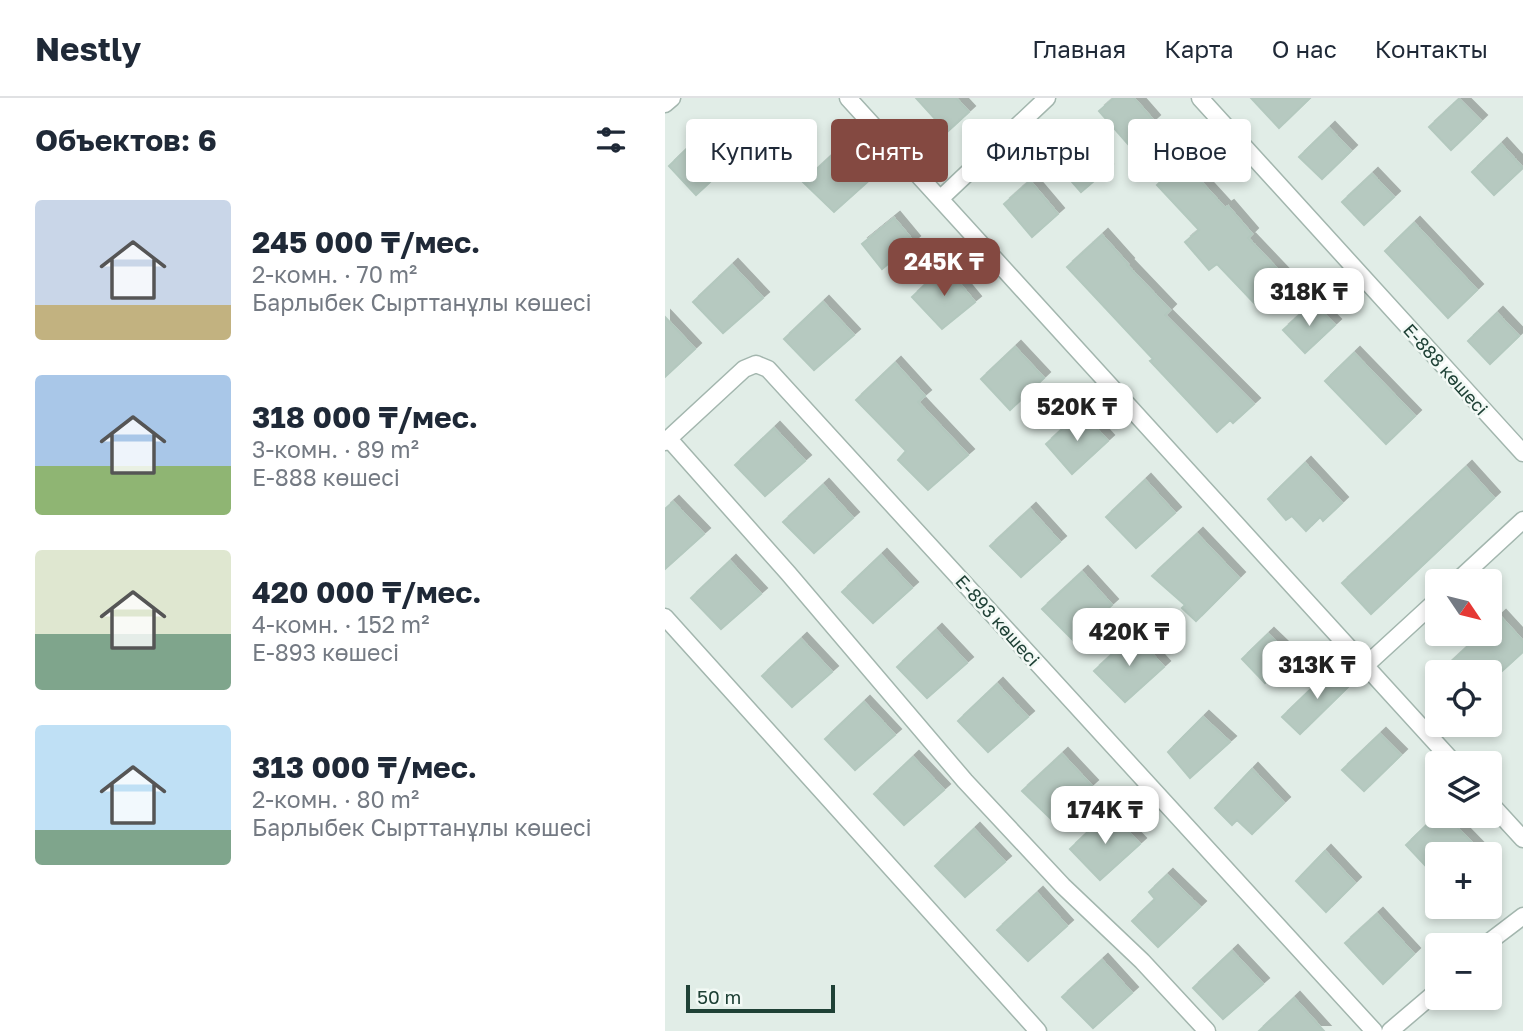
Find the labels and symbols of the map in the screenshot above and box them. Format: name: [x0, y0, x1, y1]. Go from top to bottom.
pin: 245K ₸: [887, 238, 1001, 298]
pin: 318K ₸: [1252, 268, 1366, 328]
street label: Е-888 көшесі: [1399, 319, 1493, 419]
pin: 520K ₸: [1020, 384, 1134, 443]
north arrow: [1425, 569, 1501, 646]
street label: Е-893 көшесі: [951, 570, 1045, 670]
pin: 420K ₸: [1072, 608, 1186, 668]
pin: 313K ₸: [1260, 642, 1374, 701]
pin: 174K ₸: [1048, 786, 1162, 846]
scale bar: [686, 982, 835, 1014]

